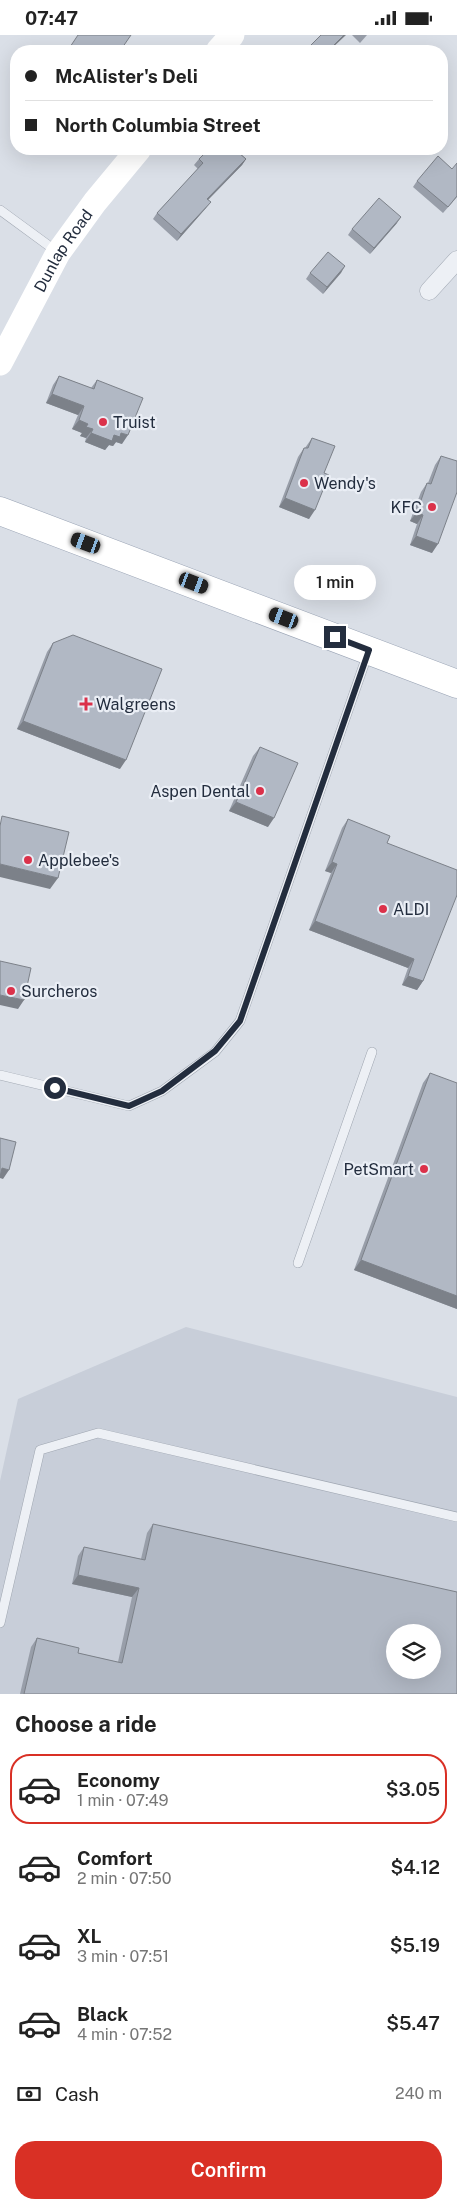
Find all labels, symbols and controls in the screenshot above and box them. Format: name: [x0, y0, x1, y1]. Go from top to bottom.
text: 07:47: [25, 7, 78, 29]
text: McAlister's Deli: [55, 65, 198, 87]
text: North Columbia Street: [55, 114, 261, 136]
street label: Dunlap Road: [30, 205, 96, 295]
place label: Truist: [113, 413, 156, 432]
marker: Truist: [97, 416, 109, 428]
place label: Wendy's: [314, 474, 376, 493]
marker: Wendy's: [298, 477, 310, 489]
place label: KFC: [391, 498, 422, 517]
marker: KFC: [426, 501, 438, 513]
car: [69, 531, 102, 555]
callout: 1 min: [294, 565, 376, 599]
car: [177, 571, 210, 595]
text: 1 min: [316, 573, 354, 592]
car: [267, 606, 300, 630]
route end: [324, 626, 346, 648]
place label: Walgreens: [96, 695, 176, 714]
marker: Walgreens: [80, 698, 92, 710]
place label: Aspen Dental: [150, 782, 250, 801]
marker: Aspen Dental: [254, 785, 266, 797]
place label: Applebee's: [38, 851, 119, 870]
marker: Applebee's: [22, 854, 34, 866]
place label: ALDI: [393, 900, 429, 919]
marker: ALDI: [377, 903, 389, 915]
place label: Surcheros: [21, 982, 97, 1001]
marker: Surcheros: [5, 985, 17, 997]
route start: [44, 1077, 66, 1099]
place label: PetSmart: [343, 1160, 414, 1179]
marker: PetSmart: [418, 1163, 430, 1175]
map controls: [386, 1624, 441, 1679]
button: layers: [386, 1624, 441, 1679]
text: Choose a ride: [15, 1711, 157, 1737]
icon: car: [17, 1767, 62, 1812]
text: Economy: [77, 1769, 160, 1791]
text: $3.05: [386, 1778, 440, 1800]
text: 1 min · 07:49: [77, 1791, 169, 1810]
icon: car: [17, 1845, 62, 1890]
text: Comfort: [77, 1847, 153, 1869]
text: $4.12: [391, 1856, 440, 1878]
text: 2 min · 07:50: [77, 1869, 172, 1888]
icon: car: [17, 1923, 62, 1968]
text: XL: [77, 1925, 102, 1947]
text: $5.19: [390, 1934, 440, 1956]
text: 3 min · 07:51: [77, 1947, 169, 1966]
icon: car: [17, 2001, 62, 2046]
text: Black: [77, 2003, 128, 2025]
text: $5.47: [386, 2012, 440, 2034]
text: 4 min · 07:52: [77, 2025, 172, 2044]
icon: cash: [15, 2080, 43, 2108]
text: Cash: [55, 2083, 99, 2105]
text: 240 m: [395, 2084, 442, 2103]
button: Confirm: [15, 2141, 442, 2199]

